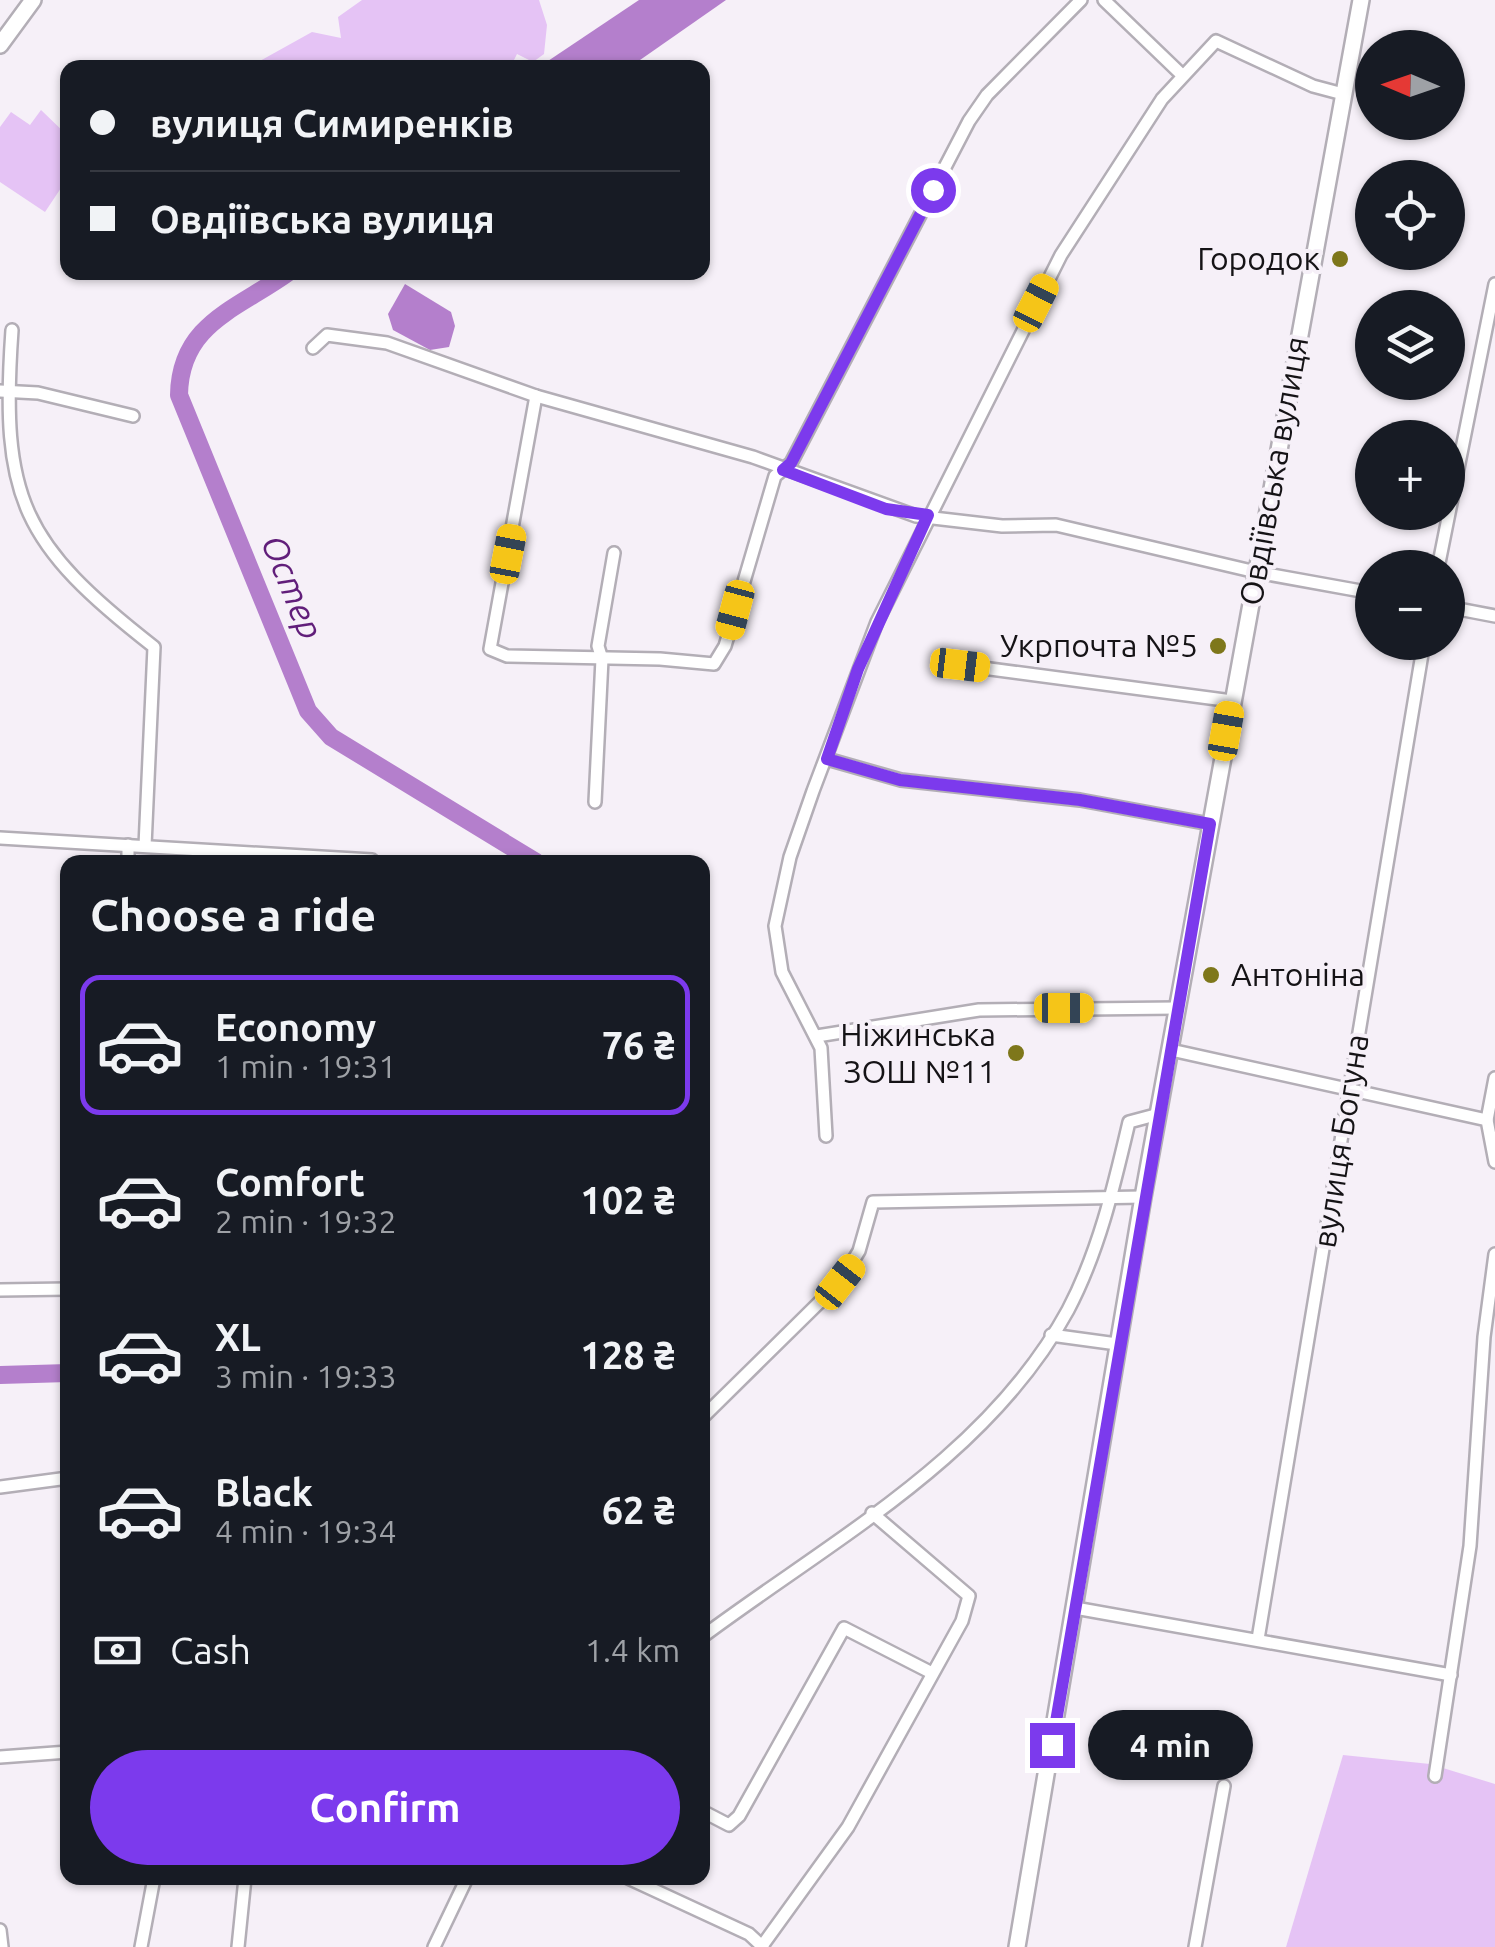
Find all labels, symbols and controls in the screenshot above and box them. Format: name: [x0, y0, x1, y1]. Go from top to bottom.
north arrow: [1355, 30, 1465, 140]
map controls: [1355, 30, 1465, 660]
text: вулиця Симиренків: [150, 102, 514, 144]
button: locate: [1355, 160, 1465, 270]
route start: [911, 168, 956, 213]
text: Овдіївська вулиця: [150, 198, 495, 240]
place label: Городок: [1197, 240, 1320, 276]
marker: Городок: [1329, 248, 1351, 270]
car: [1009, 269, 1063, 337]
button: layers: [1355, 290, 1465, 400]
street label: Овдіївська вулиця: [1232, 334, 1314, 608]
button: +: [1355, 420, 1465, 530]
car: [488, 522, 528, 586]
water label: Остер: [254, 529, 332, 644]
button: −: [1355, 550, 1465, 660]
car: [713, 577, 757, 643]
place label: Укрпочта №5: [1000, 627, 1198, 663]
marker: Укрпочта №5: [1207, 635, 1229, 657]
car: [928, 646, 992, 684]
car: [1206, 699, 1246, 763]
text: Choose a ride: [90, 889, 376, 940]
place label: Антоніна: [1231, 956, 1365, 992]
marker: Антоніна: [1200, 964, 1222, 986]
car: [1034, 993, 1094, 1023]
icon: car: [95, 1000, 185, 1090]
text: Economy: [215, 1006, 376, 1048]
place label: Ніжинська ЗОШ №11: [840, 1016, 996, 1089]
text: 76 ₴: [602, 1024, 675, 1066]
street label: вулиця Богуна: [1305, 1031, 1375, 1250]
marker: Ніжинська ЗОШ №11: [1005, 1042, 1027, 1064]
text: 1 min · 19:31: [215, 1048, 397, 1084]
icon: car: [95, 1155, 185, 1245]
text: Comfort: [215, 1161, 365, 1203]
text: 102 ₴: [580, 1179, 675, 1221]
text: 2 min · 19:32: [215, 1203, 397, 1239]
car: [810, 1249, 870, 1315]
icon: car: [95, 1310, 185, 1400]
text: XL: [215, 1316, 261, 1358]
text: 128 ₴: [580, 1334, 675, 1376]
text: 3 min · 19:33: [215, 1358, 397, 1394]
icon: car: [95, 1465, 185, 1555]
text: Black: [215, 1471, 313, 1513]
text: 62 ₴: [602, 1489, 675, 1531]
text: 4 min · 19:34: [215, 1513, 397, 1549]
icon: cash: [90, 1623, 145, 1678]
text: Cash: [170, 1629, 251, 1671]
text: 1.4 km: [585, 1632, 680, 1668]
callout: 4 min: [1087, 1710, 1252, 1780]
route end: [1030, 1723, 1075, 1768]
text: 4 min: [1130, 1727, 1211, 1763]
button: Confirm: [90, 1750, 680, 1865]

